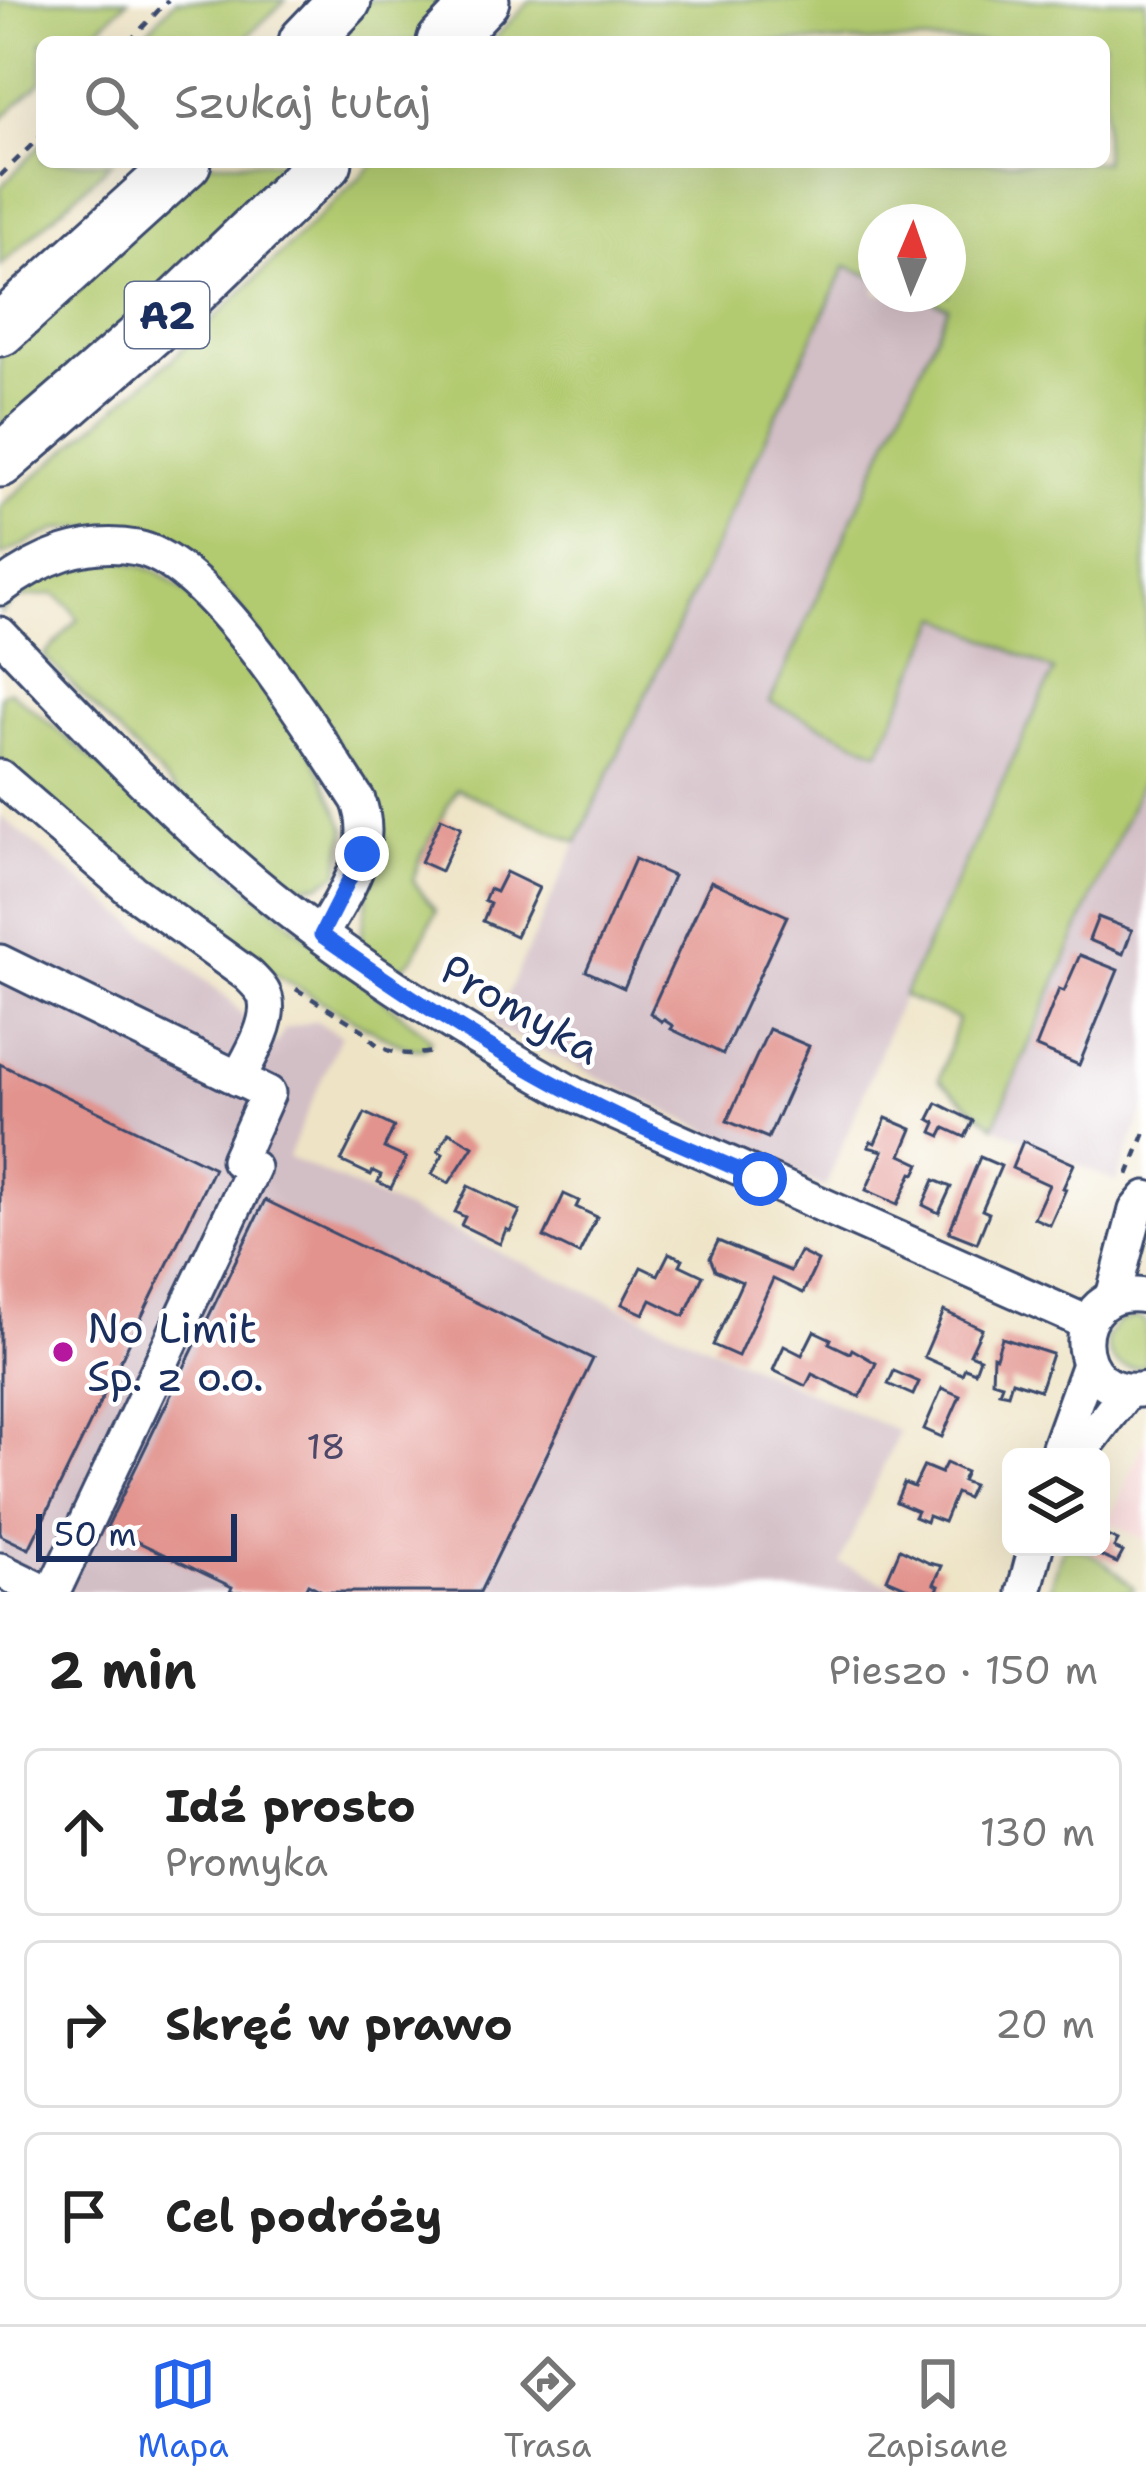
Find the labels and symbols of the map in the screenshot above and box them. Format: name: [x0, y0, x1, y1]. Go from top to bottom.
north arrow: [858, 204, 966, 312]
road number: A2: [125, 282, 209, 348]
route end: [335, 827, 389, 881]
street label: Promyka: [431, 941, 611, 1077]
route start: [733, 1152, 787, 1206]
place label: No Limit Sp. z o.o.: [87, 1300, 264, 1404]
marker: No Limit Sp. z o.o.: [50, 1339, 76, 1365]
house number: 18: [306, 1422, 346, 1471]
scale bar: [36, 1508, 237, 1561]

